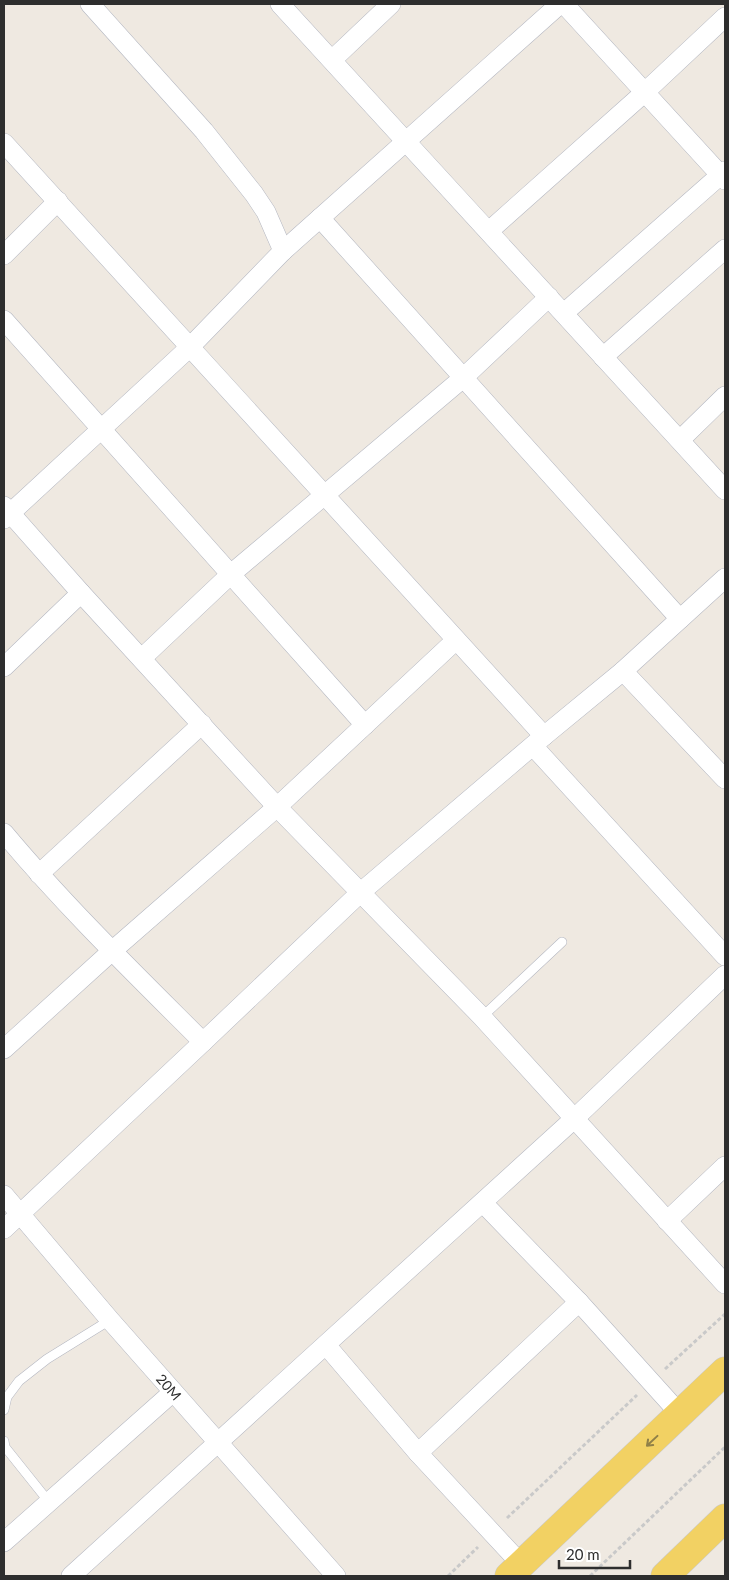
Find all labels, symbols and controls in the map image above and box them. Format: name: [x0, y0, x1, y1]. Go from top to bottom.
street label: 20M: [153, 1370, 185, 1404]
one-way arrow: [645, 1435, 658, 1447]
scale bar: [559, 1538, 630, 1570]
text: 20 m: [566, 1545, 600, 1563]

